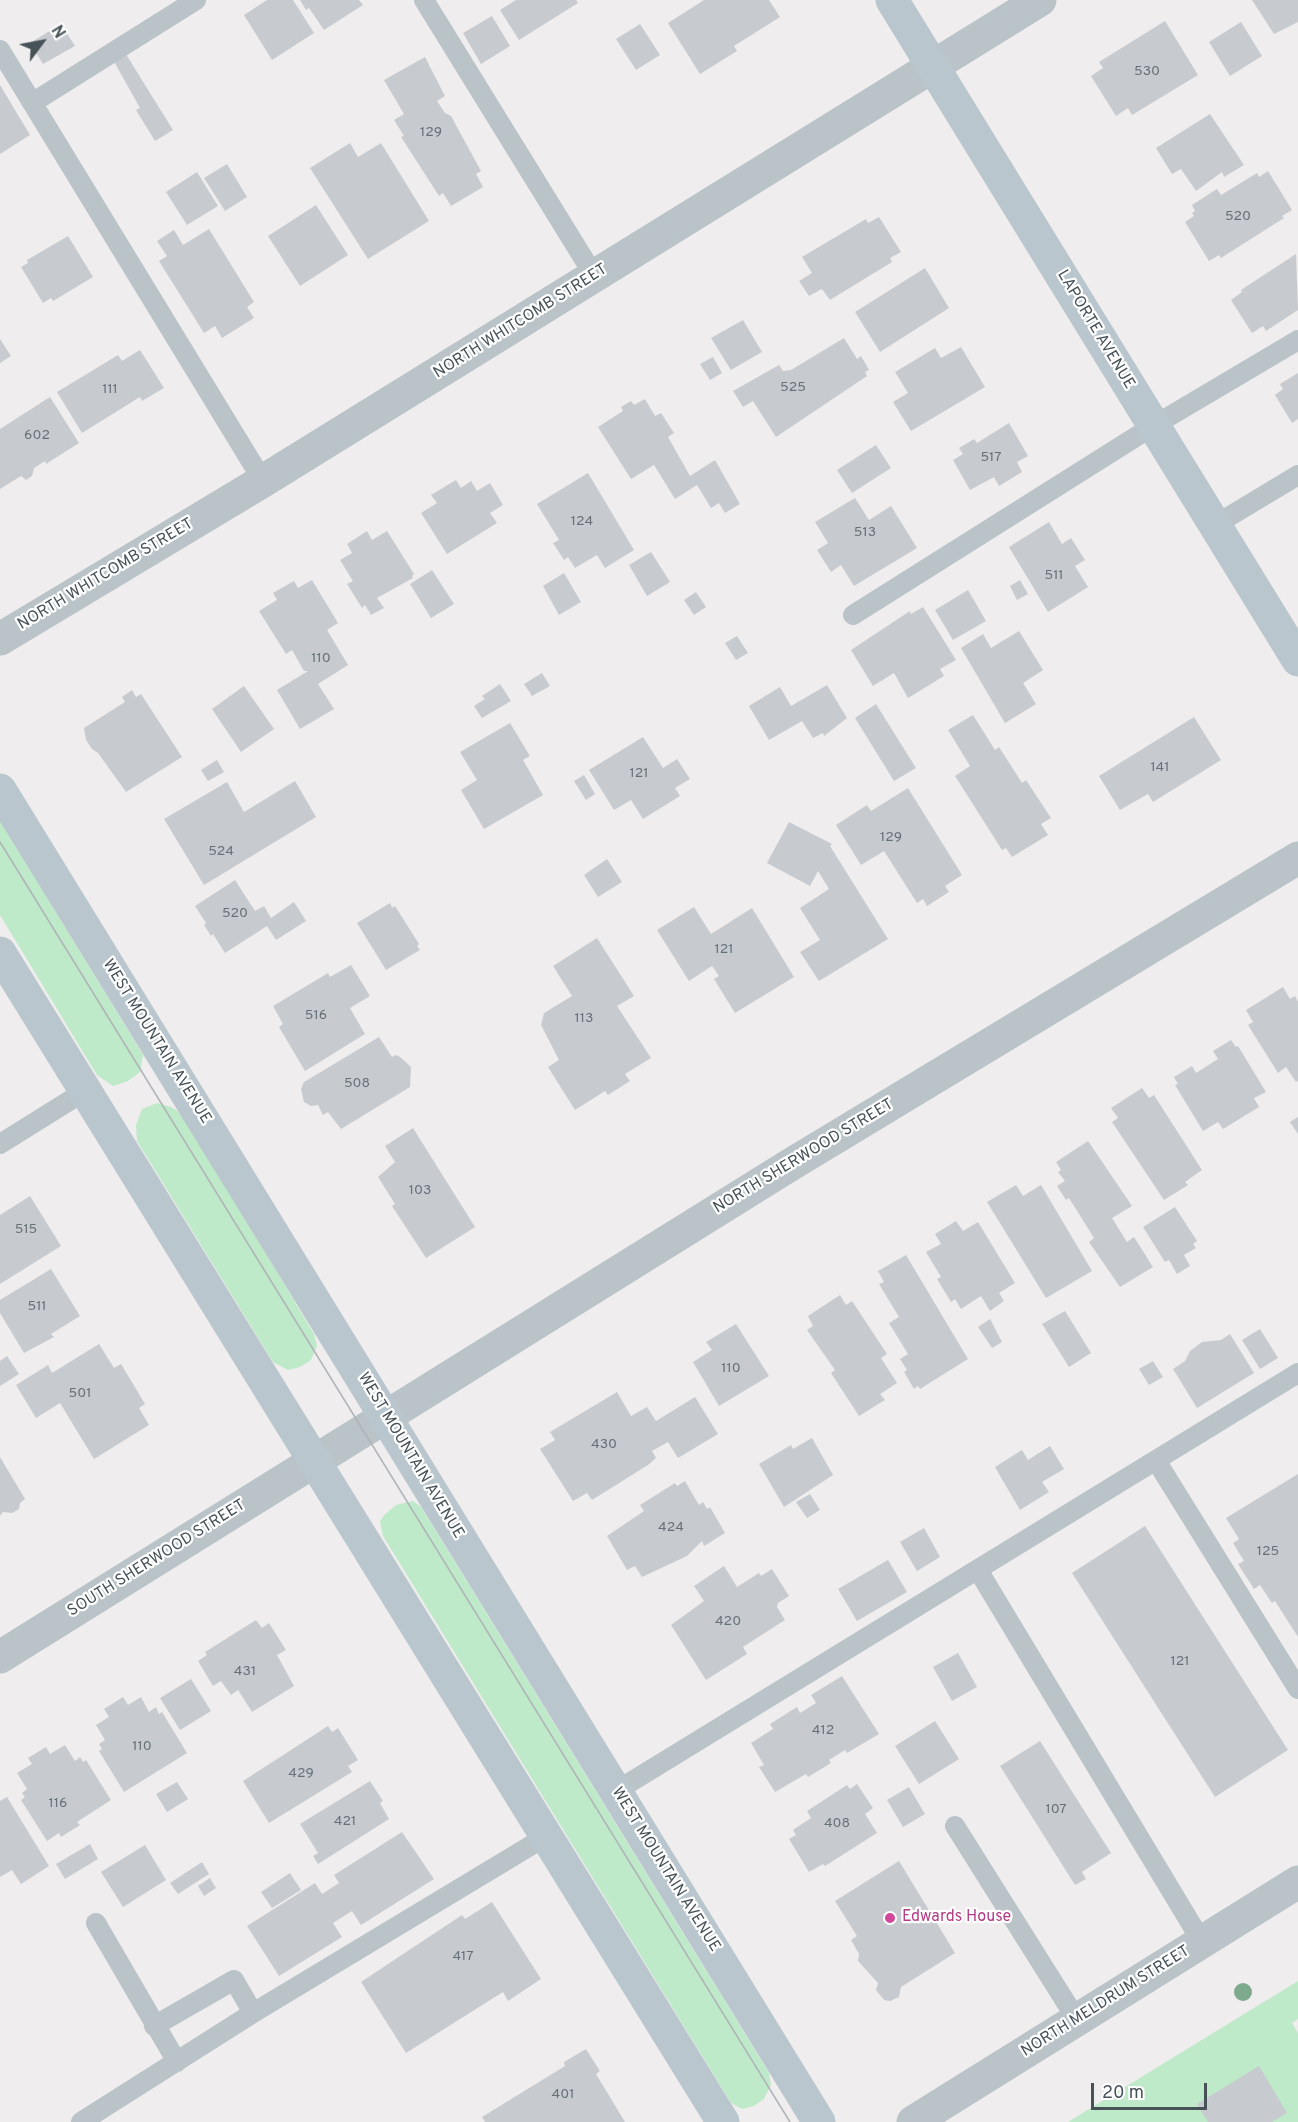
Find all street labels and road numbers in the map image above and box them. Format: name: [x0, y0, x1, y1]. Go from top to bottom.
street label: NORTH WHITCOMB STREET: [431, 261, 611, 383]
street label: LAPORTE AVENUE: [1052, 267, 1138, 393]
street label: NORTH WHITCOMB STREET: [15, 515, 197, 635]
street label: WEST MOUNTAIN AVENUE: [97, 956, 215, 1128]
street label: NORTH SHERWOOD STREET: [710, 1095, 898, 1219]
street label: WEST MOUNTAIN AVENUE: [353, 1369, 467, 1543]
street label: SOUTH SHERWOOD STREET: [64, 1496, 250, 1622]
street label: WEST MOUNTAIN AVENUE: [606, 1784, 724, 1956]
street label: NORTH MELDRUM STREET: [1018, 1942, 1194, 2062]

